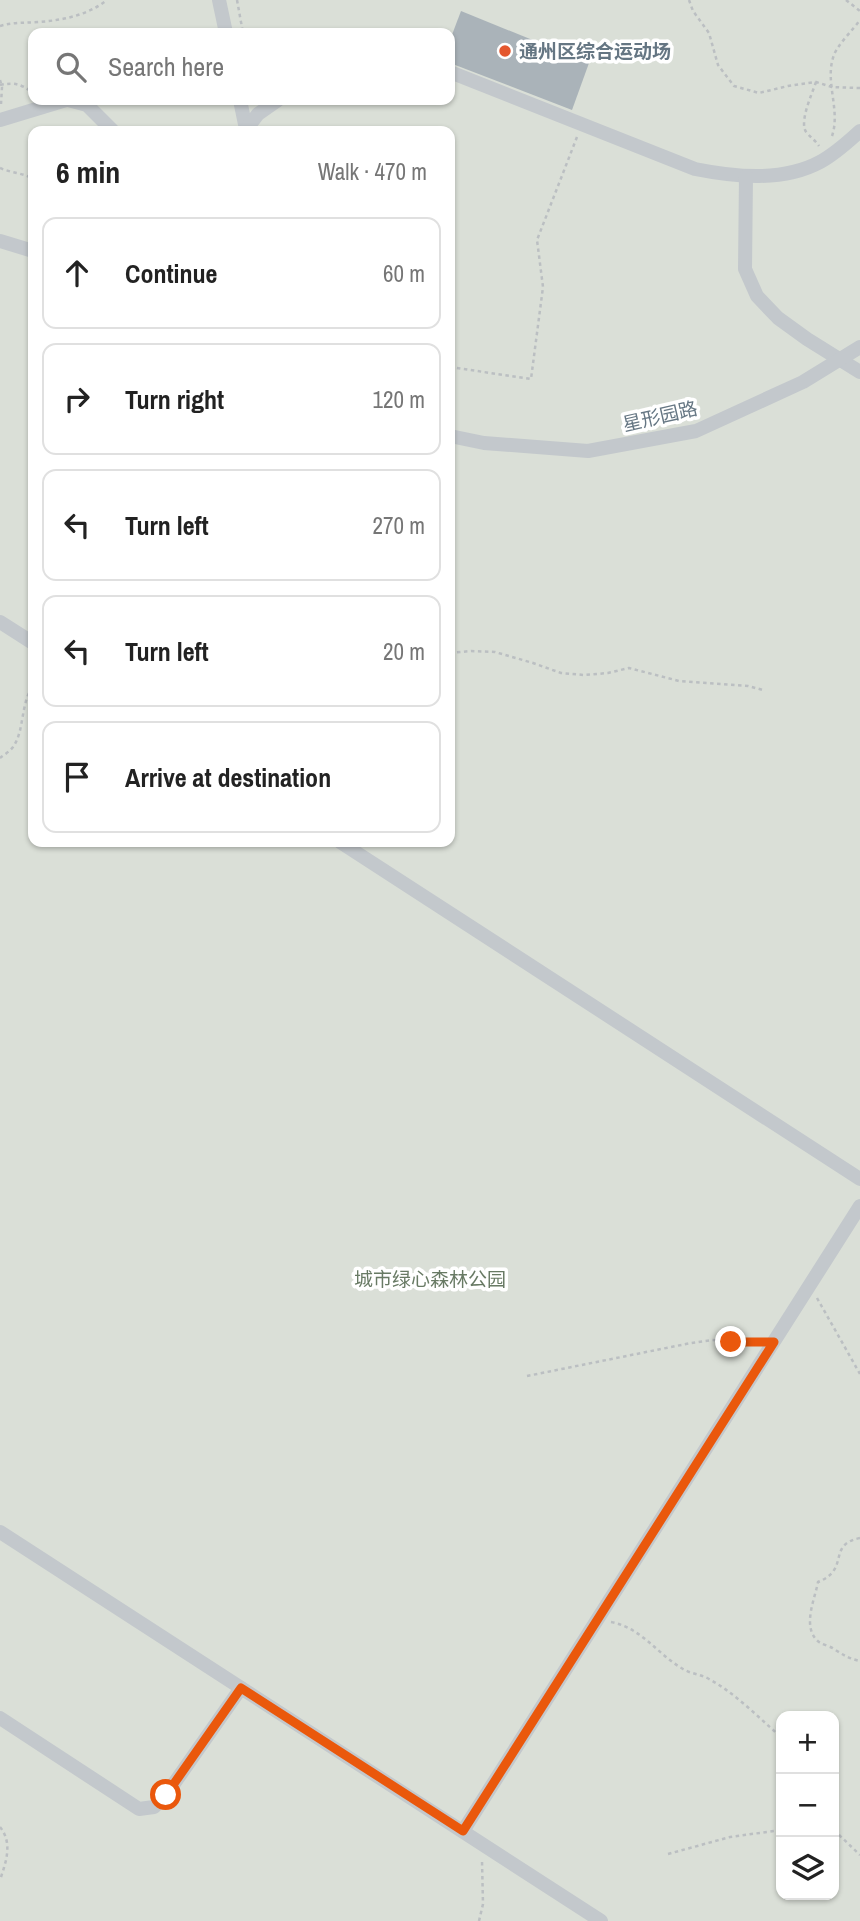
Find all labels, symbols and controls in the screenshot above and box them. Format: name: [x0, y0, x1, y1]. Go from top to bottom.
search box: [28, 28, 455, 105]
place label: 通州区综合运动场: [519, 38, 671, 64]
marker: 通州区综合运动场: [497, 43, 513, 59]
icon: search: [52, 48, 90, 86]
text: Search here: [108, 49, 224, 84]
text: 6 min: [56, 152, 120, 192]
text: Walk · 470 m: [318, 156, 427, 187]
icon: ahead: [58, 254, 96, 292]
text: Continue: [125, 256, 217, 291]
text: 60 m: [383, 258, 425, 289]
icon: right: [58, 380, 96, 418]
text: Turn right: [125, 382, 224, 417]
text: 120 m: [373, 384, 425, 415]
street label: 星形园路: [620, 395, 700, 437]
icon: left: [58, 506, 96, 544]
text: Turn left: [125, 508, 209, 543]
text: 270 m: [373, 510, 425, 541]
icon: left: [58, 632, 96, 670]
text: Turn left: [125, 634, 209, 669]
text: 20 m: [383, 636, 425, 667]
icon: arrive: [58, 758, 96, 796]
text: Arrive at destination: [125, 760, 331, 795]
park label: 城市绿心森林公园: [354, 1266, 506, 1292]
route end: [715, 1326, 746, 1357]
map controls: [776, 1711, 839, 1900]
button: +: [776, 1711, 839, 1774]
button: −: [776, 1774, 839, 1837]
route start: [150, 1779, 181, 1810]
button: layers: [776, 1837, 839, 1900]

